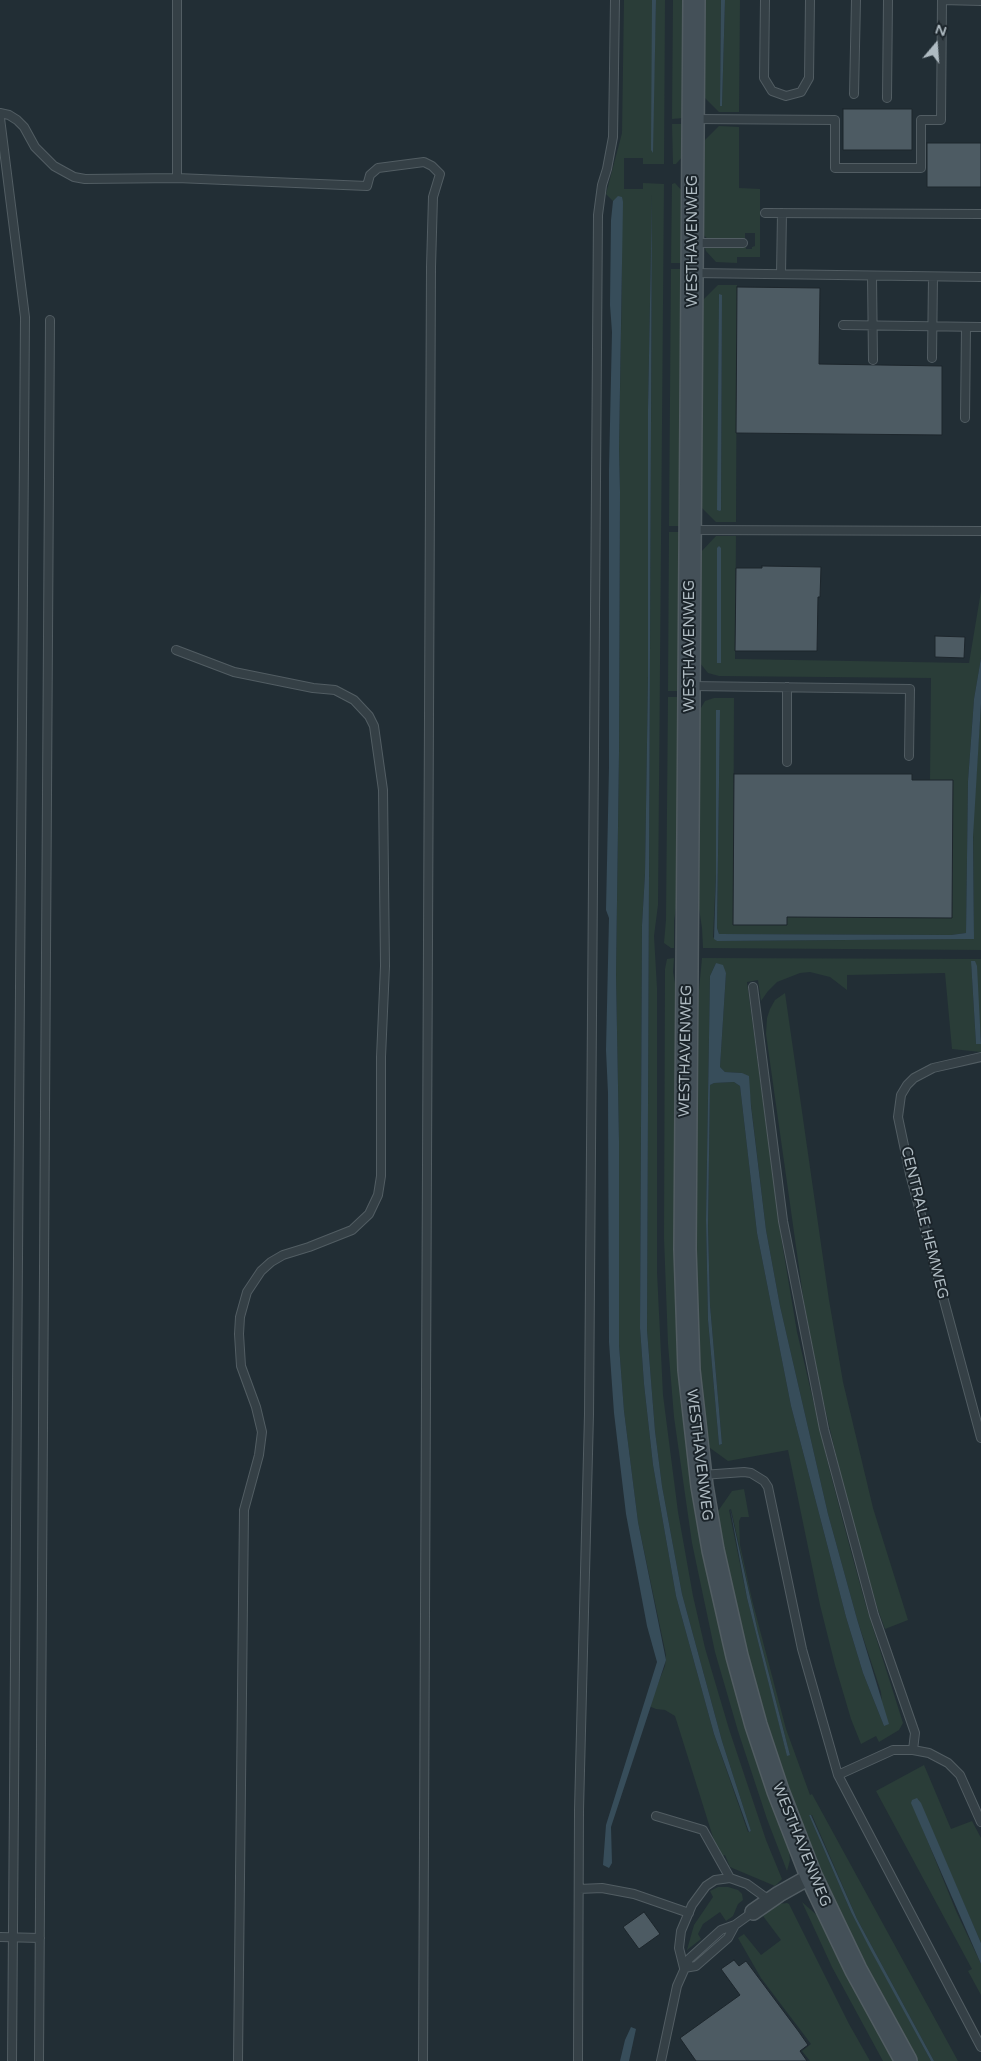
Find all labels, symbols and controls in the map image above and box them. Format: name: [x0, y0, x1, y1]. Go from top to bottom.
north arrow: [911, 20, 961, 70]
text: N: [933, 20, 949, 40]
street label: WESTHAVENWEG: [684, 175, 702, 307]
street label: WESTHAVENWEG: [681, 580, 699, 712]
street label: WESTHAVENWEG: [676, 985, 696, 1117]
street label: CENTRALE HEMWEG: [896, 1145, 952, 1301]
street label: WESTHAVENWEG: [682, 1388, 716, 1522]
street label: WESTHAVENWEG: [768, 1780, 834, 1910]

